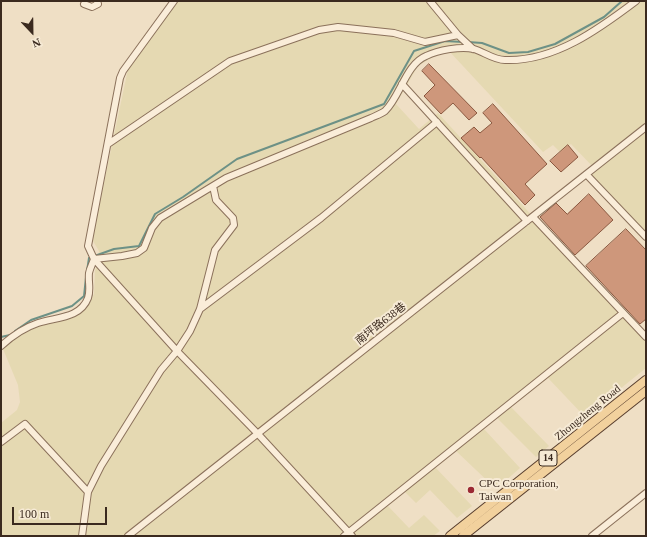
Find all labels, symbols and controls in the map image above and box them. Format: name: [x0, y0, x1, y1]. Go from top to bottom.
north arrow: [12, 12, 52, 52]
text: N: [31, 36, 42, 50]
street label: 南坪路638巷: [353, 300, 409, 348]
street label: Zhongzheng Road: [552, 382, 624, 444]
road number: 14: [539, 450, 557, 466]
place label: CPC Corporation, Taiwan: [479, 477, 558, 503]
marker: CPC Corporation, Taiwan: [466, 485, 476, 495]
scale bar: [14, 499, 109, 525]
text: 100 m: [19, 507, 49, 521]

